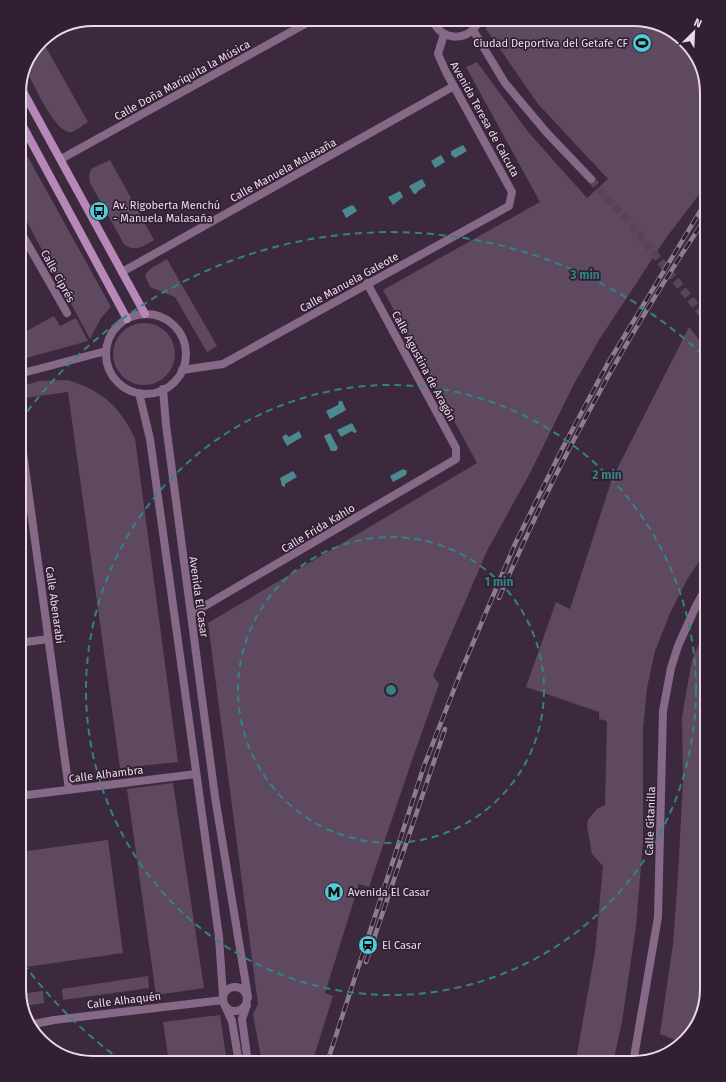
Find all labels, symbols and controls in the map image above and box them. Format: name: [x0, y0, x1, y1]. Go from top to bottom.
north arrow: [674, 12, 714, 52]
text: N: [692, 16, 704, 31]
sports icon: Ciudad Deportiva del Getafe CF: [631, 32, 653, 54]
place label: Ciudad Deportiva del Getafe CF: [473, 37, 629, 50]
street label: Calle Doña Mariquita la Música: [112, 38, 252, 123]
street label: Avenida Teresa de Calcuta: [447, 59, 522, 179]
street label: Calle Manuela Malasaña: [228, 136, 339, 205]
place label: Av. Rigoberta Menchú - Manuela Malasaña: [113, 199, 220, 225]
bus stop icon: Av. Rigoberta Menchú - Manuela Malasaña: [88, 200, 110, 222]
street label: Calle Ciprés: [38, 248, 77, 305]
street label: Calle Manuela Galeote: [298, 250, 401, 315]
text: 3 min: [569, 268, 600, 282]
street label: Calle Agustina de Aragón: [389, 309, 458, 424]
text: 2 min: [592, 468, 622, 482]
street label: Calle Frida Kahlo: [279, 501, 357, 556]
street label: Avenida El Casar: [186, 556, 211, 639]
street label: Calle Abenarabi: [43, 566, 66, 645]
text: 1 min: [485, 575, 513, 589]
centre of rings: [384, 683, 398, 697]
street label: Calle Alhambra: [68, 763, 144, 786]
street label: Calle Gitanilla: [643, 786, 658, 856]
metro station icon: Avenida El Casar: [323, 881, 345, 903]
place label: Avenida El Casar: [348, 886, 431, 899]
station icon: El Casar: [357, 934, 379, 956]
place label: El Casar: [382, 939, 422, 952]
street label: Calle Alhaquén: [86, 989, 162, 1011]

